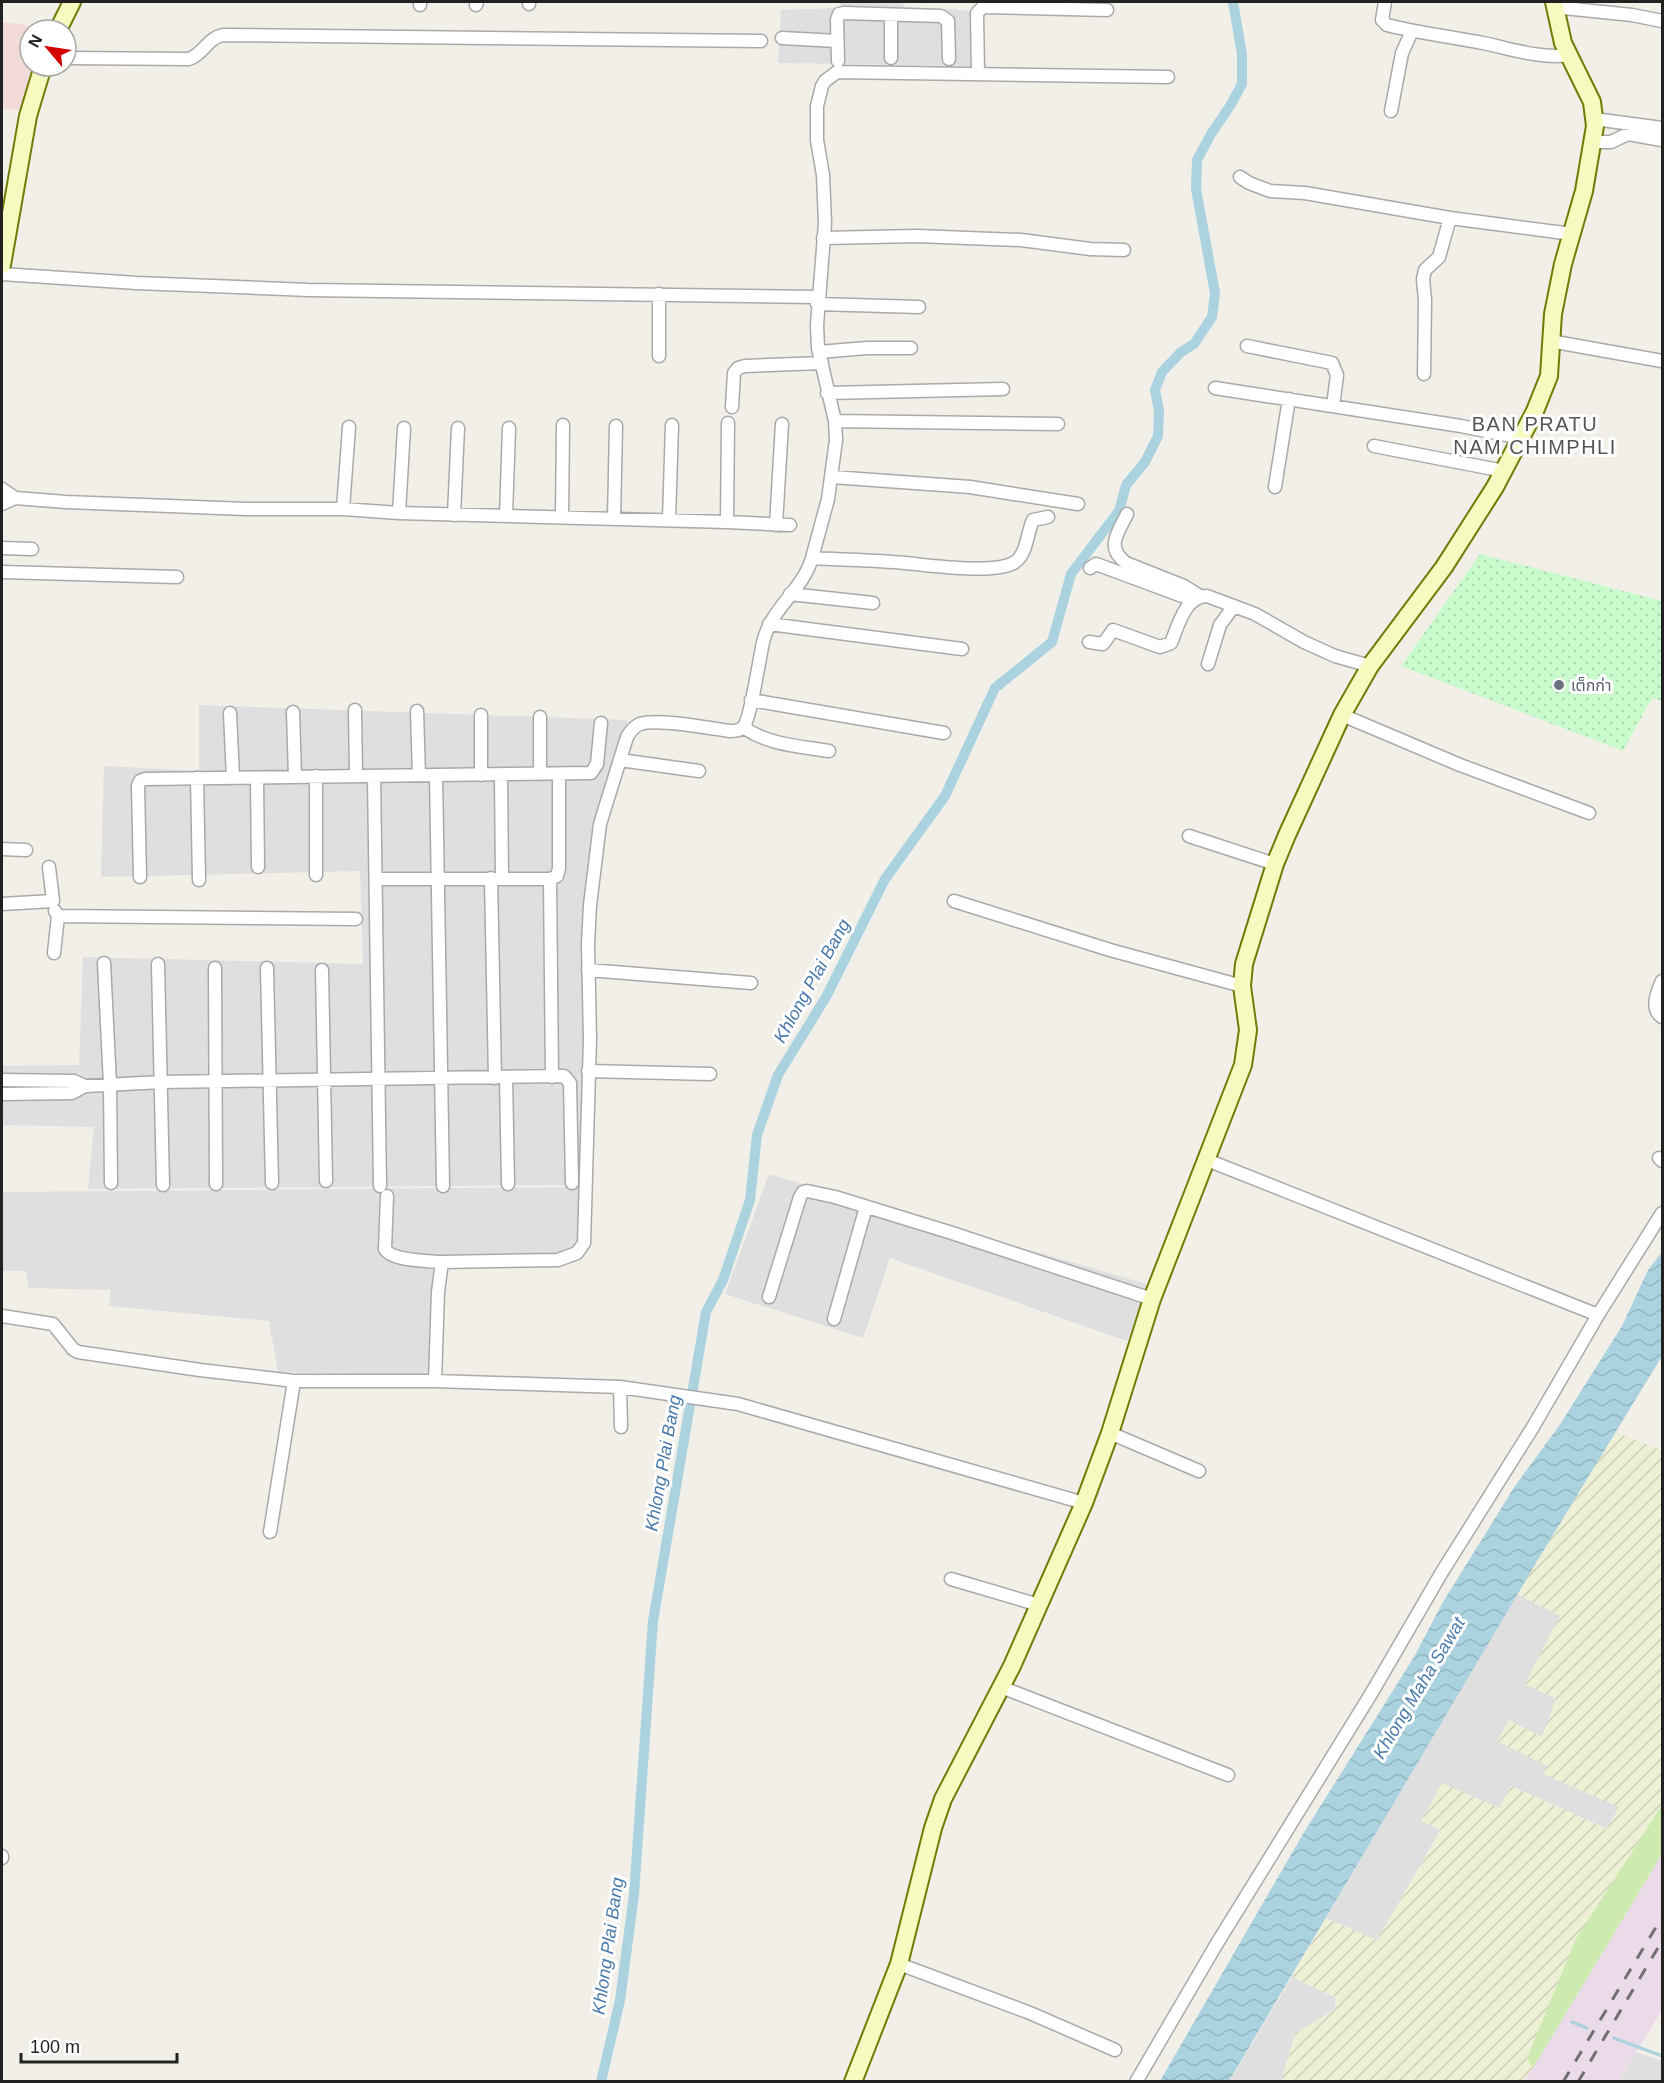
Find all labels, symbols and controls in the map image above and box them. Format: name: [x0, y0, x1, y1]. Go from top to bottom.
north arrow: [18, 18, 78, 78]
text: N: [25, 32, 46, 50]
district label: BAN PRATU NAM CHIMPHLI: [1453, 413, 1617, 458]
place label: เต็กก่า: [1571, 677, 1611, 694]
marker: เต็กก่า: [1552, 678, 1566, 692]
water label: Khlong Plai Bang: [770, 916, 854, 1046]
water label: Khlong Plai Bang: [641, 1393, 685, 1533]
water label: Khlong Maha Sawat: [1369, 1613, 1470, 1762]
water label: Khlong Plai Bang: [588, 1876, 628, 2016]
scale bar: [21, 2026, 177, 2064]
text: 100 m: [30, 2037, 80, 2057]

